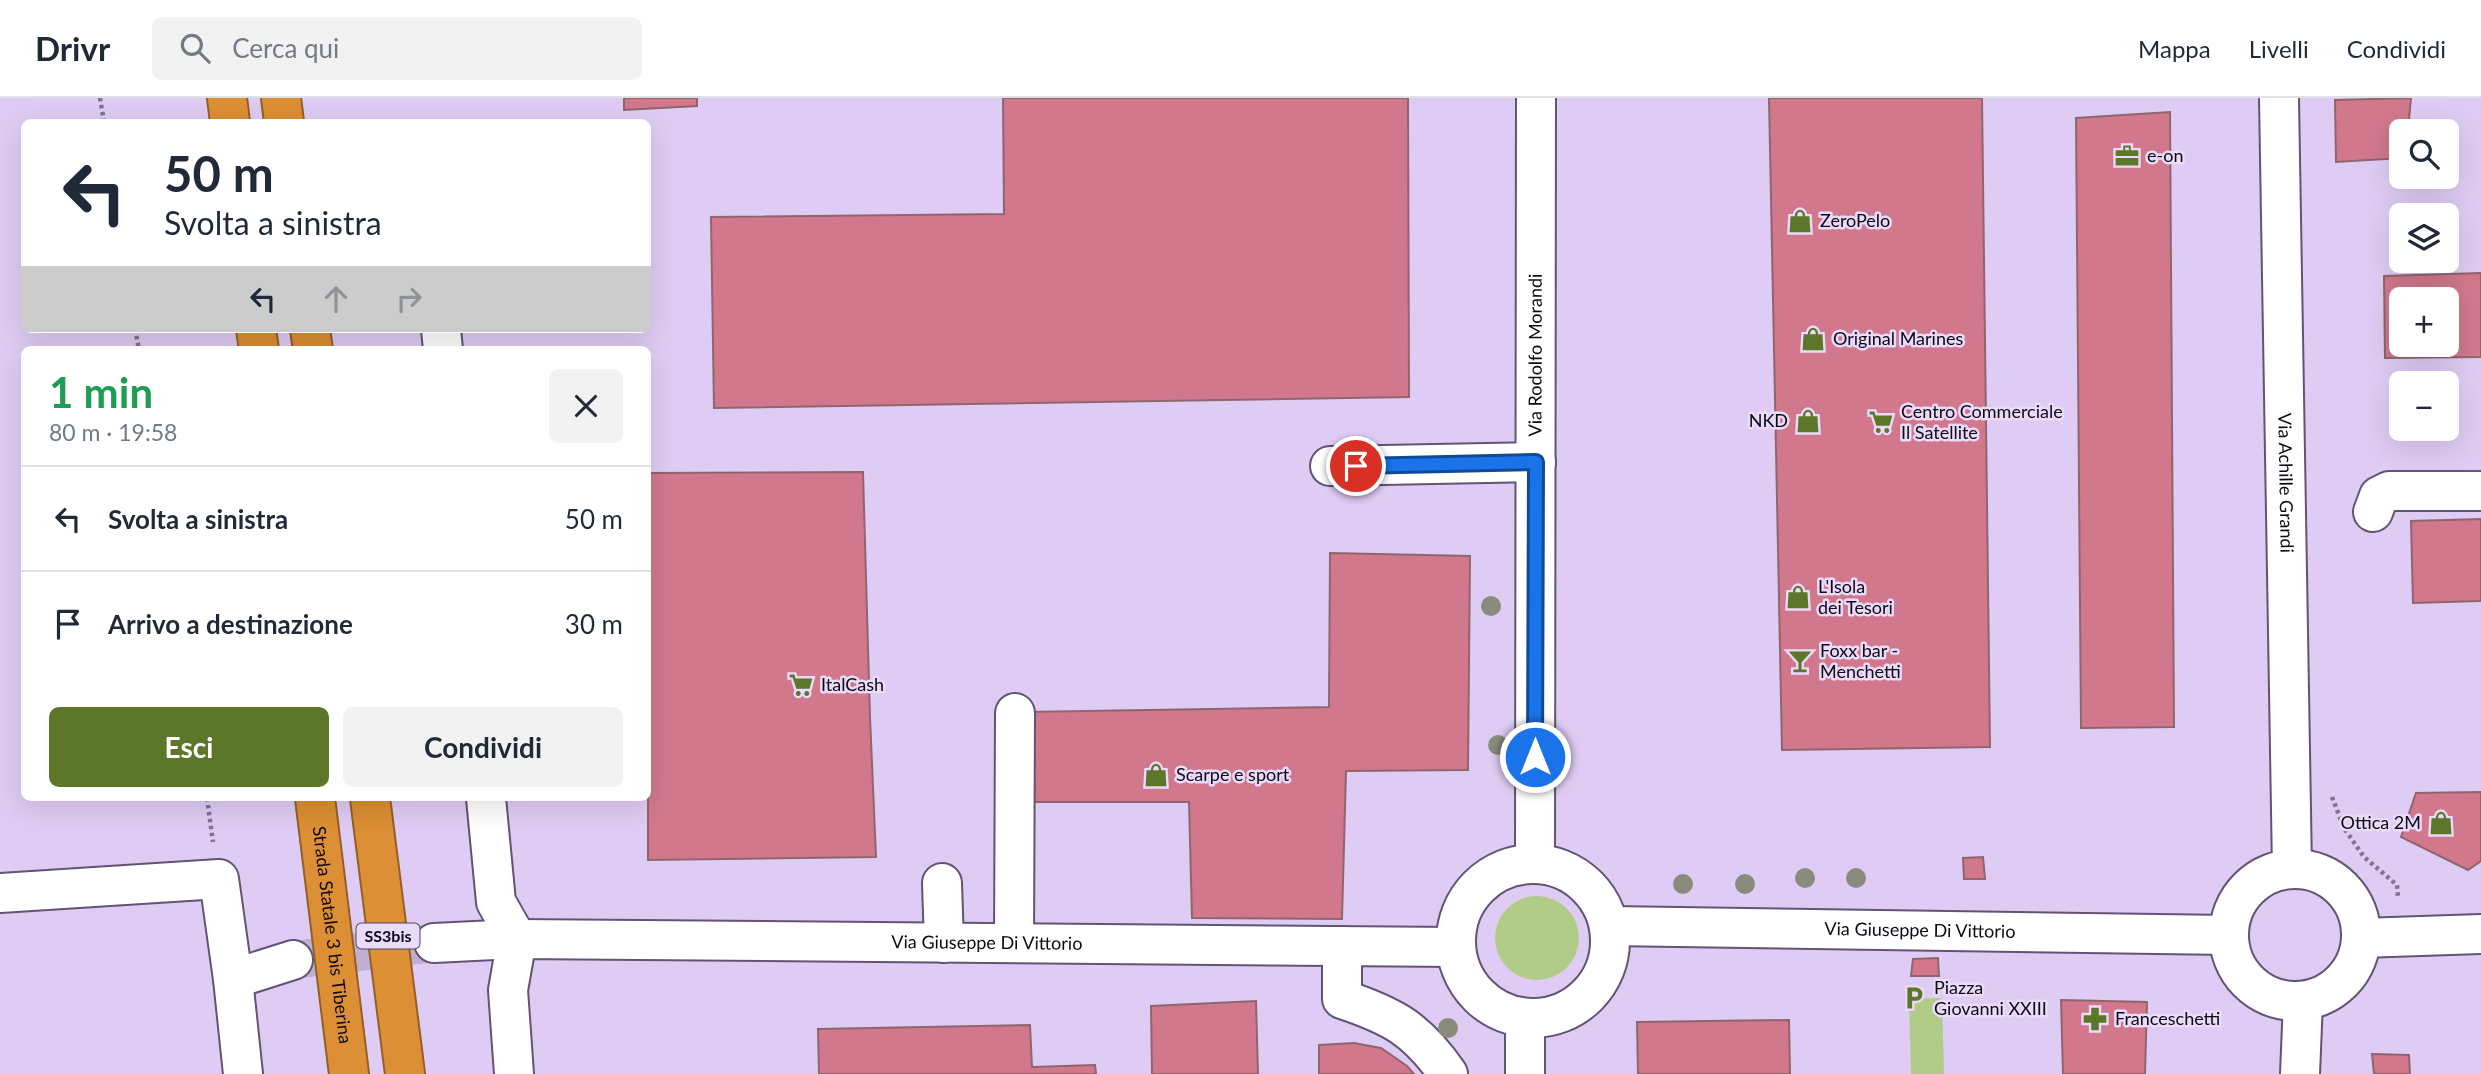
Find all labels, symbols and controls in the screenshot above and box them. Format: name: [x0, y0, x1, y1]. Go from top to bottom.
search box: [152, 17, 642, 80]
text: Drivr: [35, 28, 110, 68]
icon: search: [176, 29, 214, 67]
text: Cerca qui: [232, 32, 339, 64]
text: Mappa: [2138, 34, 2211, 63]
text: Livelli: [2249, 34, 2309, 63]
text: Condividi: [2347, 34, 2446, 63]
map controls: [2389, 119, 2459, 441]
button: search: [2389, 119, 2459, 189]
office icon: e-on: [2113, 142, 2141, 170]
text: 50 m: [164, 144, 274, 202]
place label: e-on: [2147, 144, 2183, 166]
icon: left: [49, 147, 140, 238]
text: Svolta a sinistra: [164, 203, 382, 242]
button: layers: [2389, 203, 2459, 273]
shop icon: ZeroPelo: [1786, 207, 1814, 235]
place label: ZeroPelo: [1820, 209, 1890, 231]
street label: Via Rodolfo Morandi: [1524, 274, 1546, 436]
icon: left: [244, 280, 282, 318]
icon: ahead: [317, 280, 355, 318]
icon: right: [390, 280, 428, 318]
button: +: [2389, 287, 2459, 357]
shop icon: Original Marines: [1799, 325, 1827, 353]
place label: Original Marines: [1833, 327, 1963, 349]
text: 1 min: [49, 367, 153, 417]
button: close: [549, 369, 623, 443]
button: −: [2389, 371, 2459, 441]
place label: Centro Commerciale Il Satellite: [1901, 400, 2063, 443]
shop icon: NKD: [1794, 407, 1822, 435]
supermarket icon: Centro Commerciale Il Satellite: [1867, 408, 1895, 436]
place label: NKD: [1749, 409, 1788, 431]
street label: Via Achille Grandi: [2274, 413, 2299, 553]
text: 80 m · 19:58: [49, 418, 177, 446]
pin: [1326, 436, 1386, 496]
icon: arrive: [1337, 447, 1375, 485]
icon: left: [49, 500, 87, 538]
text: Svolta a sinistra: [108, 503, 288, 535]
text: 50 m: [565, 503, 623, 535]
place label: L'Isola dei Tesori: [1818, 575, 1893, 618]
shop icon: L'Isola dei Tesori: [1784, 583, 1812, 611]
icon: arrive: [49, 605, 87, 643]
text: Arrivo a destinazione: [108, 608, 353, 640]
text: 30 m: [565, 608, 623, 640]
place label: Foxx bar - Menchetti: [1820, 639, 1901, 682]
bar icon: Foxx bar - Menchetti: [1786, 647, 1814, 675]
supermarket icon: ItalCash: [787, 671, 815, 699]
place label: ItalCash: [821, 673, 884, 695]
button: Esci: [49, 707, 329, 787]
button: Condividi: [343, 707, 623, 787]
position arrow: [1498, 720, 1572, 794]
shop icon: Scarpe e sport: [1142, 761, 1170, 789]
place label: Scarpe e sport: [1176, 763, 1290, 785]
shop icon: Ottica 2M: [2427, 809, 2455, 837]
place label: Ottica 2M: [2341, 811, 2421, 833]
street label: Strada Statale 3 bis Tiberina: [309, 825, 357, 1045]
street label: Via Giuseppe Di Vittorio: [1824, 917, 2016, 942]
road number: SS3bis: [356, 923, 420, 948]
street label: Via Giuseppe Di Vittorio: [891, 930, 1083, 954]
place label: Piazza Giovanni XXIII: [1934, 976, 2047, 1019]
parking icon: Piazza Giovanni XXIII: [1900, 984, 1928, 1012]
pharmacy icon: Franceschetti: [2081, 1005, 2109, 1033]
place label: Franceschetti: [2115, 1007, 2220, 1029]

